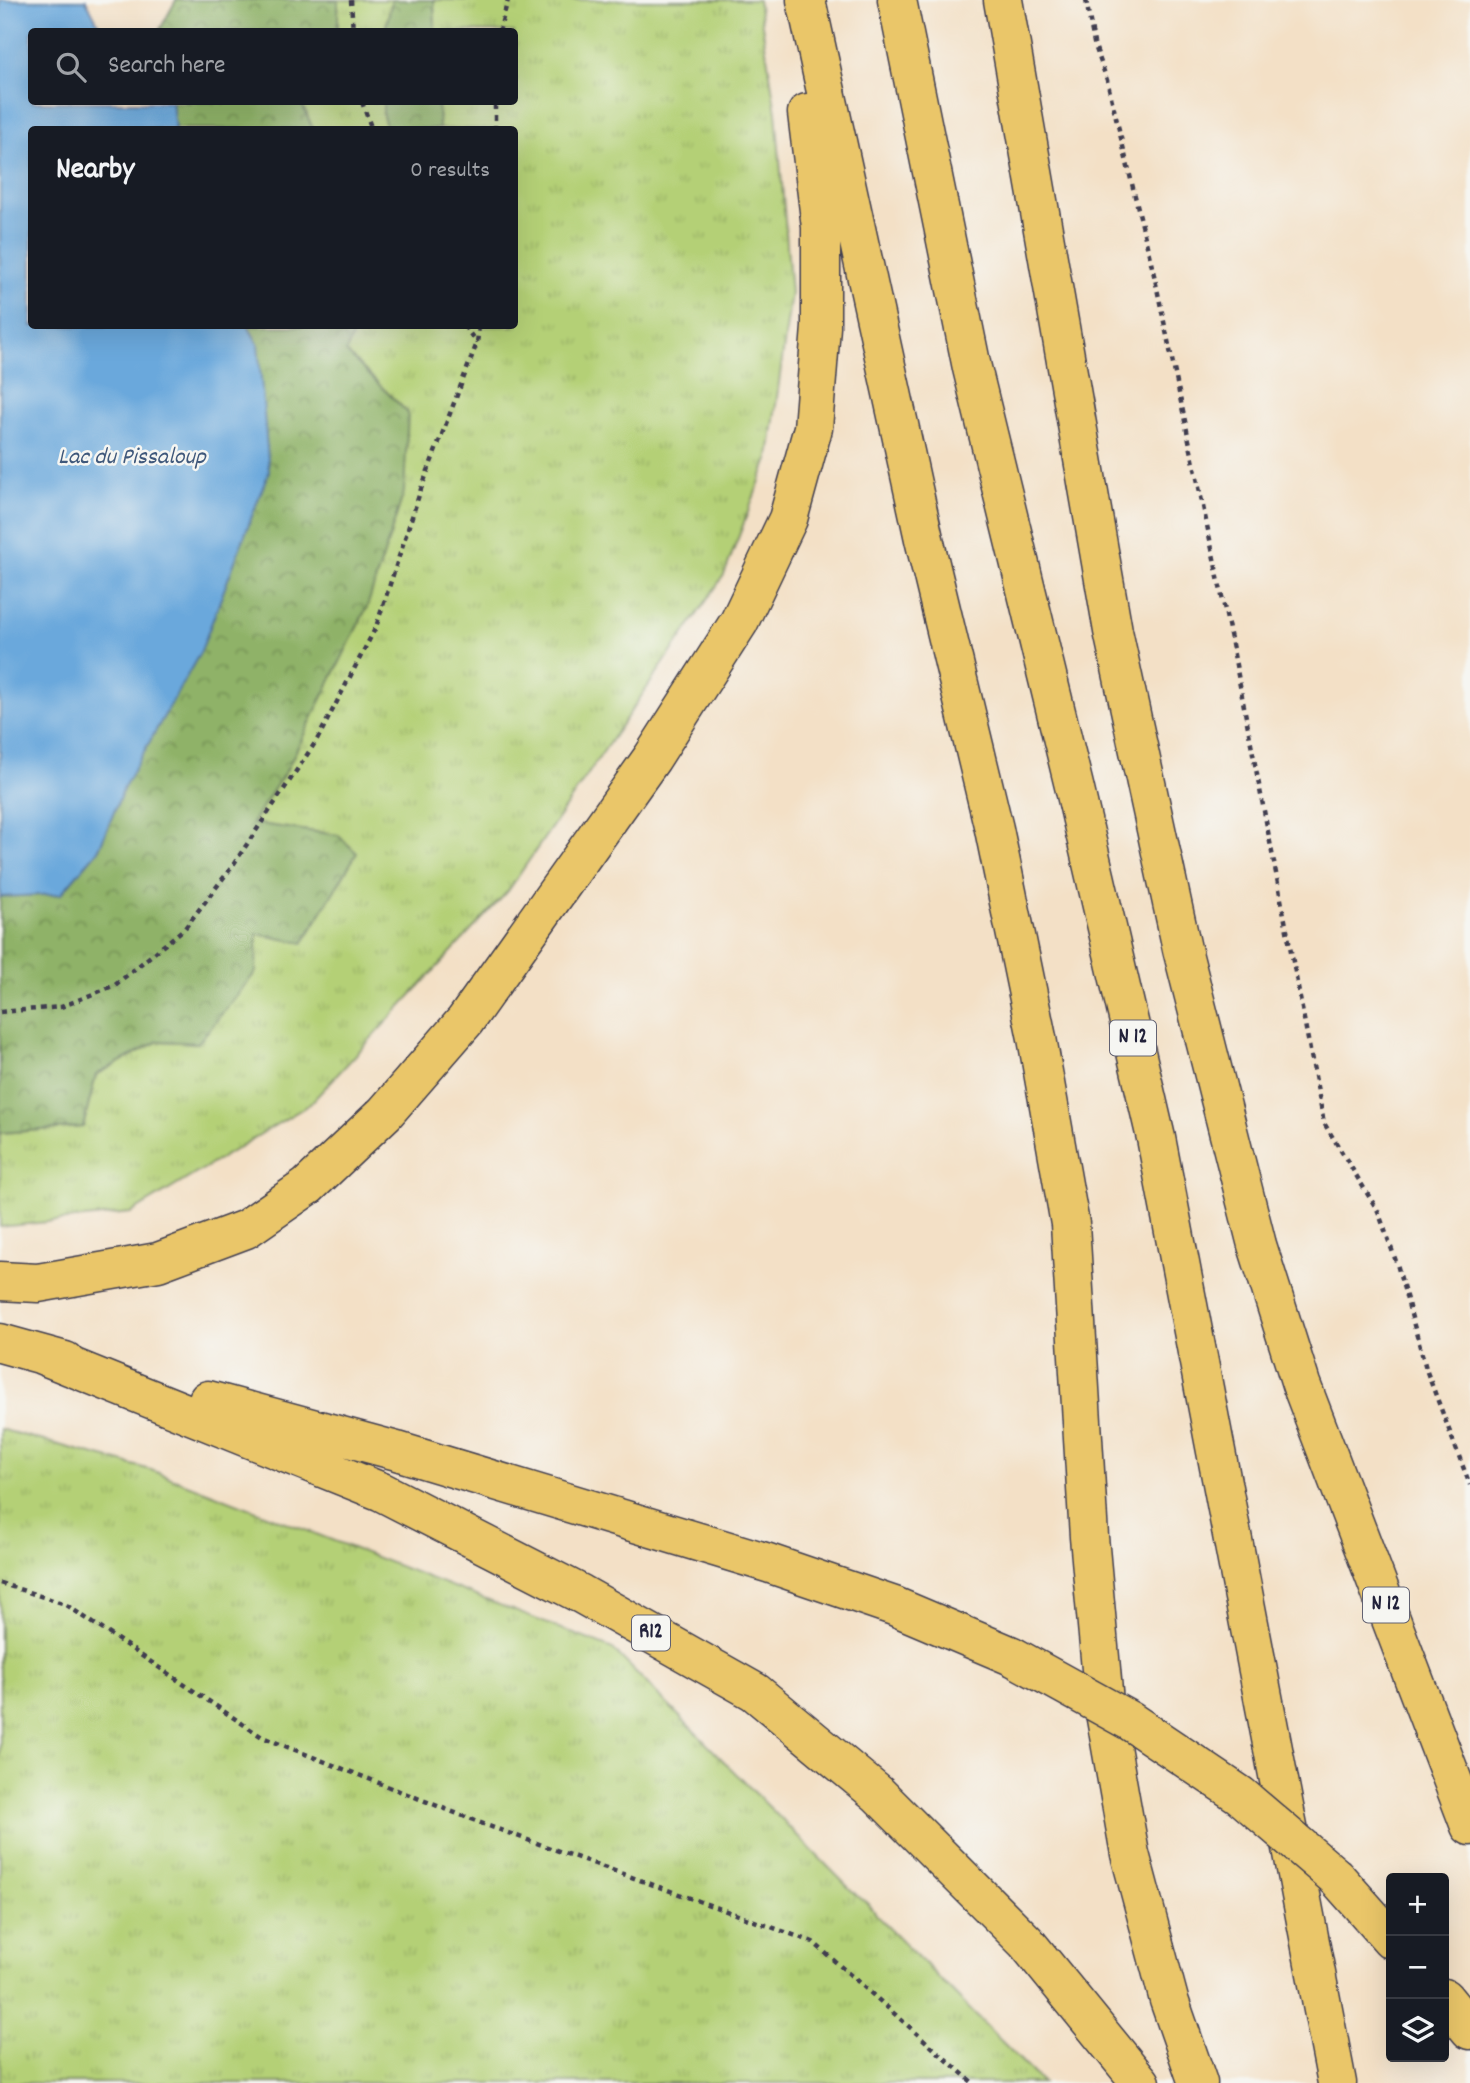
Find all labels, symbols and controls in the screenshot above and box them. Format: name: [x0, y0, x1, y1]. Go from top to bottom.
search box: [28, 28, 518, 105]
icon: search: [52, 48, 90, 86]
text: Search here: [108, 48, 226, 85]
text: Nearby: [56, 150, 134, 193]
text: 0 results: [410, 155, 490, 188]
water label: Lac du Pissaloup: [58, 441, 207, 475]
road number: N 12: [1110, 1020, 1156, 1056]
road number: N 12: [1363, 1588, 1409, 1622]
road number: R12: [632, 1616, 670, 1650]
map controls: [1386, 1873, 1449, 2062]
button: +: [1386, 1873, 1449, 1936]
button: −: [1386, 1936, 1449, 1999]
button: layers: [1386, 1999, 1449, 2062]

